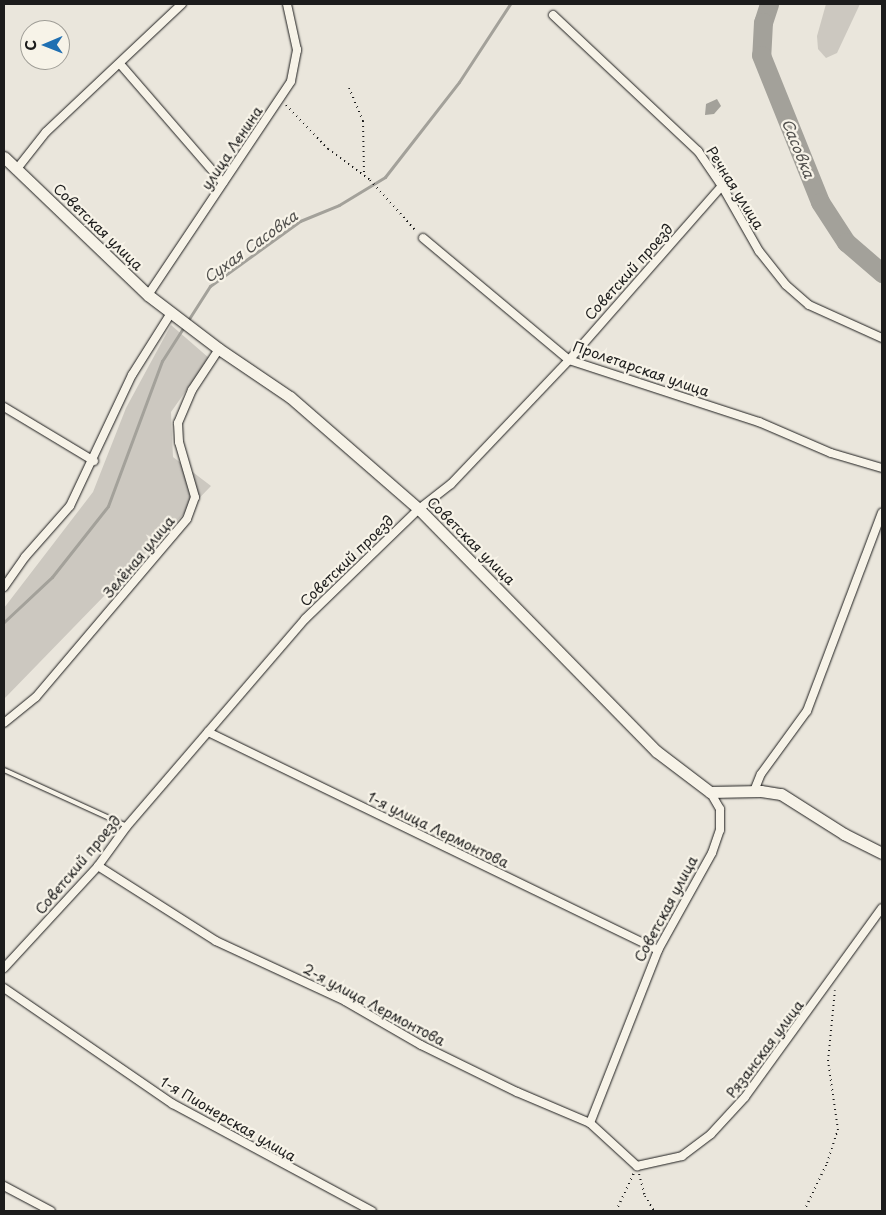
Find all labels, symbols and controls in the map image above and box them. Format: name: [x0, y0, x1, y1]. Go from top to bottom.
north arrow: [20, 20, 70, 70]
text: С: [20, 40, 41, 51]
street label: улица Ленина: [198, 103, 266, 193]
water label: Сасовка: [779, 116, 819, 180]
street label: Речная улица: [703, 143, 767, 233]
street label: Советская улица: [50, 180, 146, 274]
water label: Сухая Сасовка: [200, 206, 300, 286]
street label: Советский проезд: [581, 221, 677, 323]
street label: Пролетарская улица: [570, 338, 712, 400]
street label: Советская улица: [423, 493, 519, 589]
street label: Зелёная улица: [100, 512, 178, 602]
street label: Советский проезд: [297, 512, 397, 610]
street label: 1-я улица Лермонтова: [364, 788, 512, 872]
street label: Советский проезд: [32, 812, 124, 918]
street label: Советская улица: [631, 853, 701, 965]
street label: 2-я улица Лермонтова: [300, 960, 448, 1050]
street label: Рязанская улица: [723, 997, 807, 1101]
street label: 1-я Пионерская улица: [157, 1073, 299, 1165]

